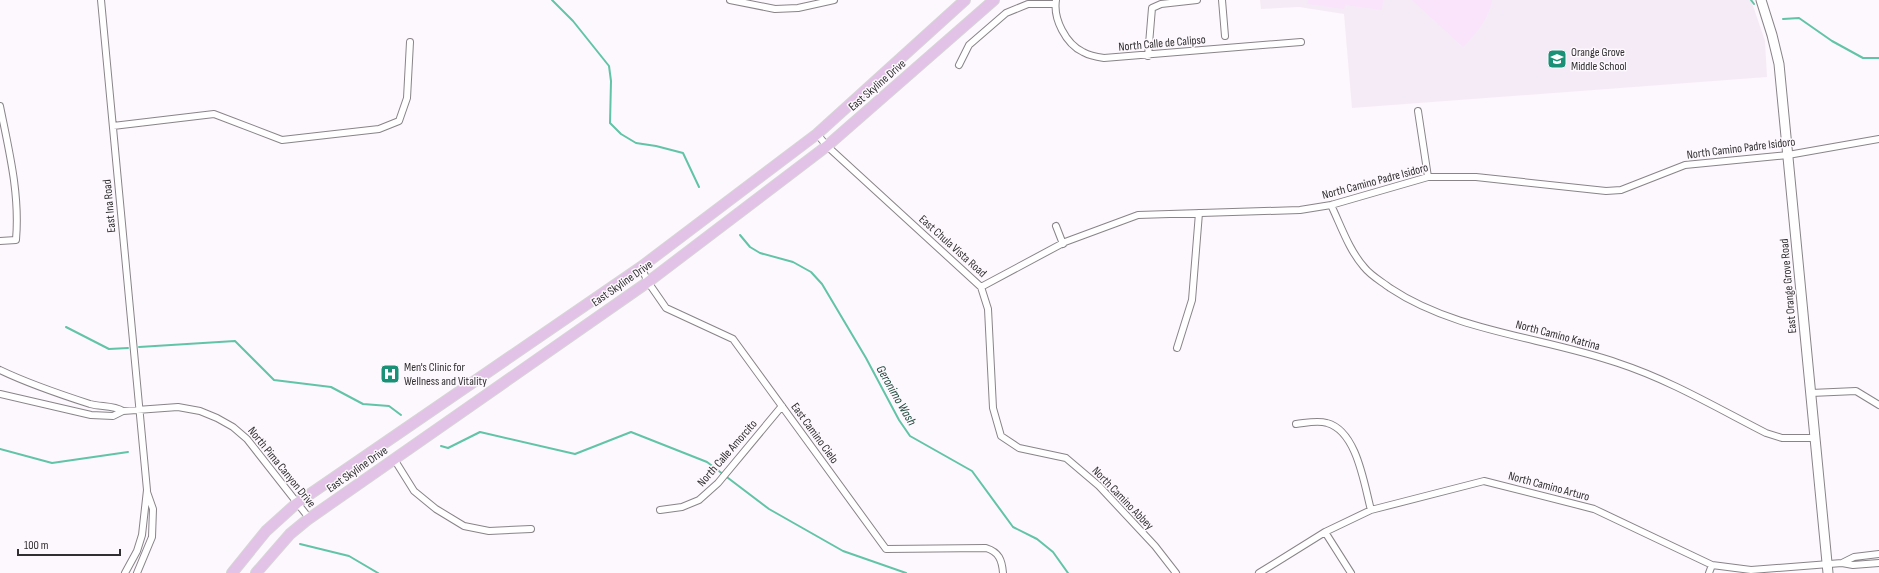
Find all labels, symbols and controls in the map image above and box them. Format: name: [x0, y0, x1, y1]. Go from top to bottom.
street label: North Calle de Calipso: [1118, 32, 1206, 55]
place label: Orange Grove Middle School: [1571, 45, 1627, 74]
school or university icon: Orange Grove Middle School: [1546, 48, 1568, 70]
street label: East Skyline Drive: [846, 56, 909, 114]
street label: North Camino Padre Isidoro: [1686, 134, 1796, 163]
street label: North Camino Padre Isidoro: [1320, 160, 1430, 203]
street label: East Ina Road: [100, 179, 119, 233]
street label: East Chula Vista Road: [916, 212, 990, 281]
street label: East Orange Grove Road: [1777, 238, 1800, 334]
street label: East Skyline Drive: [589, 257, 656, 310]
street label: North Camino Katrina: [1514, 317, 1602, 354]
place label: Men's Clinic for Wellness and Vitality: [404, 360, 487, 389]
hospital icon: Men's Clinic for Wellness and Vitality: [379, 363, 401, 385]
water label: Geronimo Wash: [872, 363, 920, 429]
street label: East Camino Cielo: [788, 400, 842, 467]
street label: North Calle Amorcito: [694, 417, 761, 490]
street label: North Pima Canyon Drive: [244, 424, 319, 511]
street label: East Skyline Drive: [324, 443, 391, 496]
street label: North Camino Abbey: [1089, 464, 1157, 533]
street label: North Camino Arturo: [1507, 468, 1591, 505]
scale bar: [18, 531, 120, 557]
text: 100 m: [24, 538, 49, 553]

